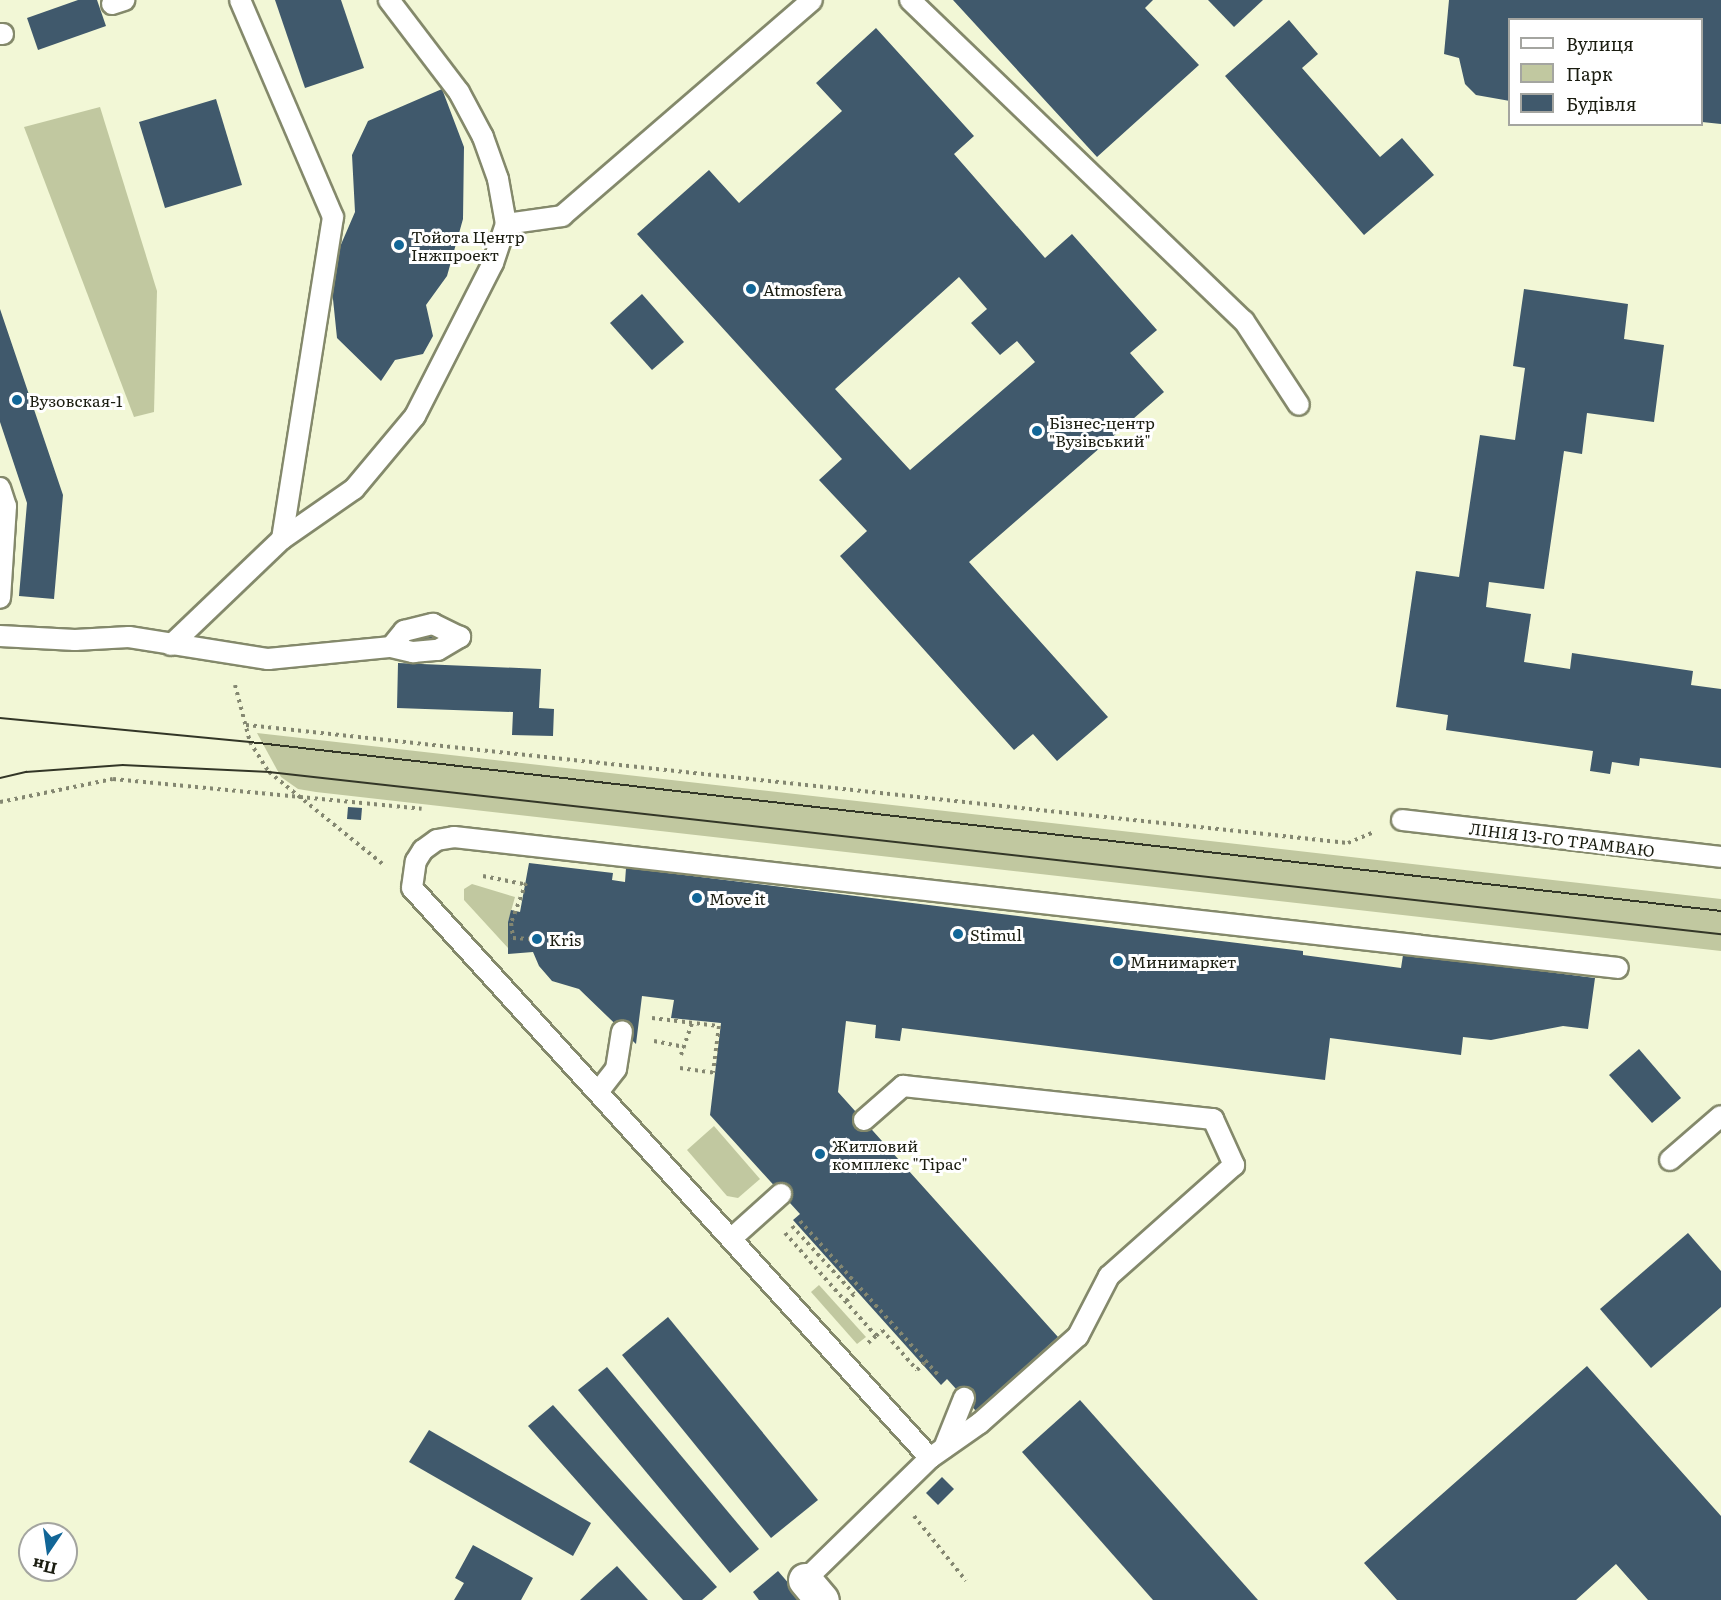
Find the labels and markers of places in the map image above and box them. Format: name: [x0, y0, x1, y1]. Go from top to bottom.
place label: Тойота Центр Інжпроект: [411, 226, 525, 264]
marker: Тойота Центр Інжпроект: [392, 238, 406, 252]
place label: Atmosfera: [763, 279, 842, 299]
marker: Atmosfera: [744, 282, 758, 296]
place label: Вузовская-1: [29, 390, 122, 410]
marker: Вузовская-1: [10, 393, 24, 407]
place label: Бізнес-центр "Вузівський": [1049, 412, 1155, 450]
marker: Бізнес-центр "Вузівський": [1030, 424, 1044, 438]
place label: Move it: [709, 888, 766, 908]
marker: Move it: [690, 891, 704, 905]
place label: Stimul: [970, 924, 1022, 944]
marker: Stimul: [951, 927, 965, 941]
place label: Kris: [549, 929, 581, 949]
marker: Kris: [530, 932, 544, 946]
place label: Минимаркет: [1130, 951, 1236, 971]
marker: Минимаркет: [1111, 954, 1125, 968]
place label: Житловий комплекс "Тірас": [832, 1135, 968, 1173]
marker: Житловий комплекс "Тірас": [813, 1147, 827, 1161]

